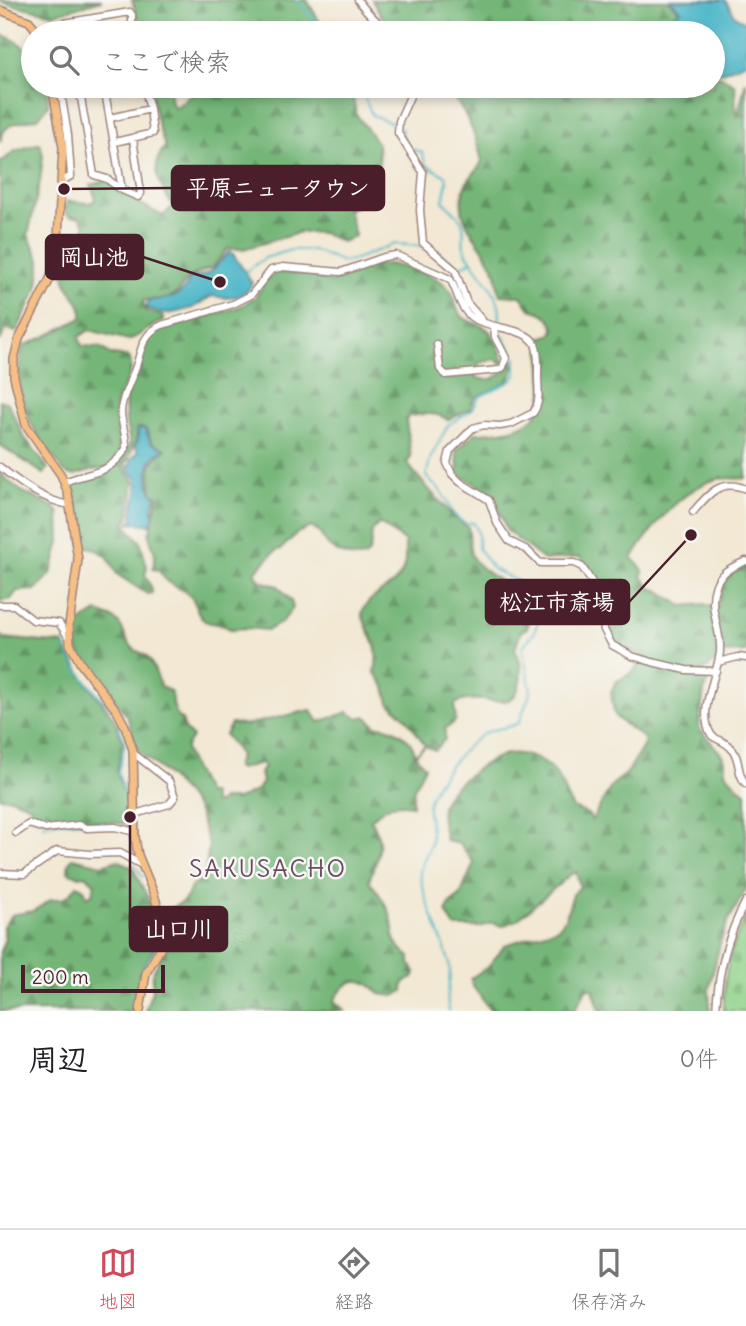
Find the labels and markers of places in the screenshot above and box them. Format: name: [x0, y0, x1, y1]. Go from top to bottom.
callout: 平原ニュータウン: [172, 166, 384, 210]
callout: 岡山池: [46, 235, 143, 279]
callout: 松江市斎場: [486, 580, 629, 624]
callout: 山口川: [130, 907, 227, 951]

